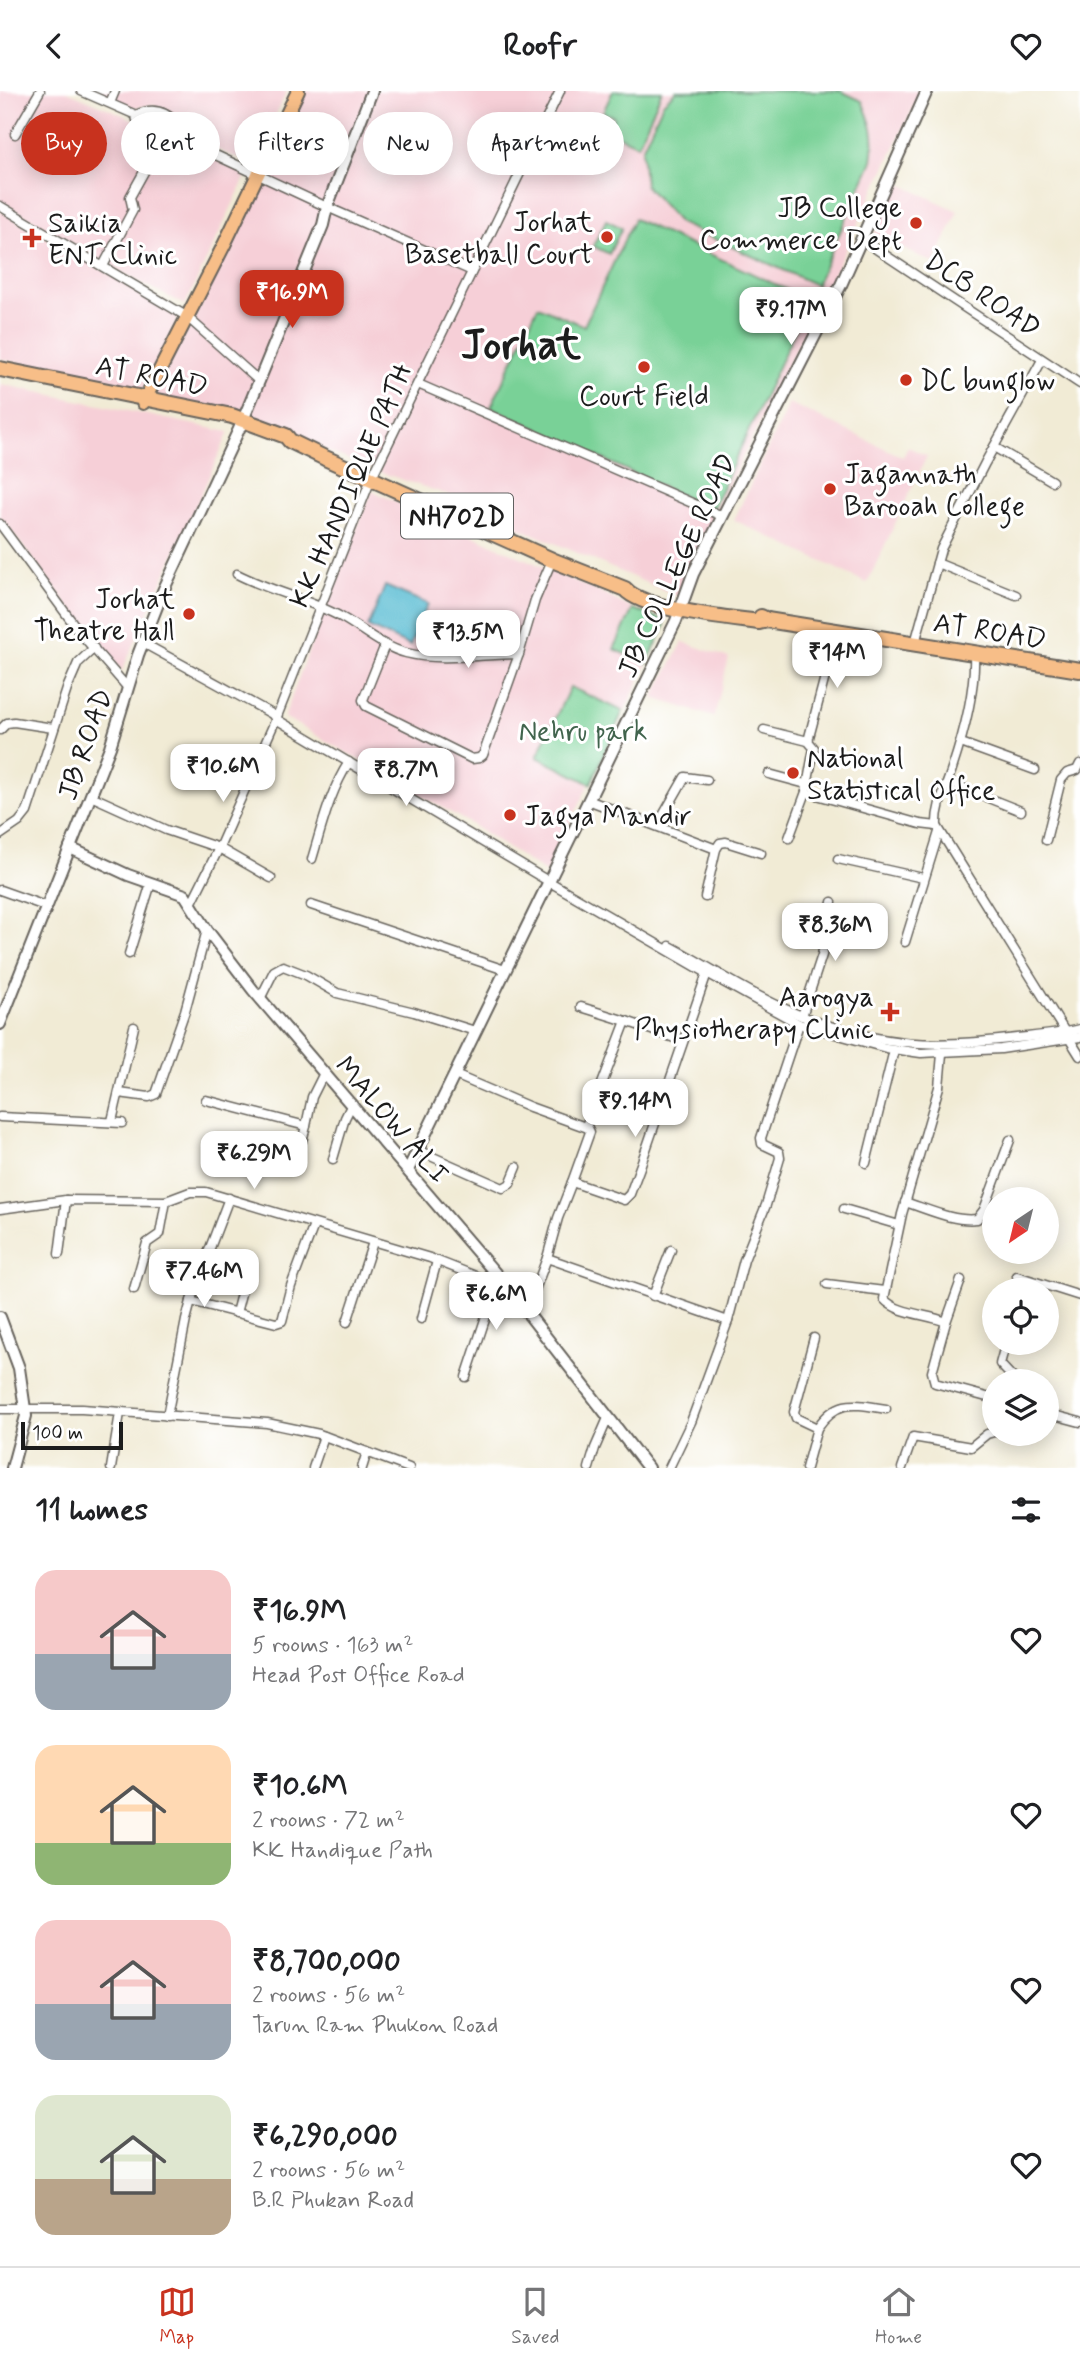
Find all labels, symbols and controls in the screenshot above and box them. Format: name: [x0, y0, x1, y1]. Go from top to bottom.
text: Roofr: [503, 25, 577, 67]
icon: back: [35, 27, 73, 65]
icon: heart: [1007, 27, 1045, 65]
chip: Buy: [21, 112, 107, 175]
chip: Rent: [121, 112, 220, 175]
chip: Filters: [234, 112, 349, 175]
chip: New: [363, 112, 453, 175]
chip: Apartment: [467, 112, 624, 175]
place label: JB College Commerce Dept: [700, 191, 902, 260]
place label: Jorhat Basetball Court: [405, 205, 594, 274]
place label: Saikia ENT Clinic: [48, 206, 177, 275]
marker: JB College Commerce Dept: [908, 215, 924, 231]
marker: Saikia ENT Clinic: [22, 228, 42, 248]
marker: Jorhat Basetball Court: [599, 229, 615, 245]
street label: DCB ROAD: [916, 243, 1047, 348]
pin: ₹16.9M: [235, 271, 349, 330]
text: ₹16.9M: [256, 278, 328, 308]
pin: ₹9.17M: [734, 287, 848, 347]
text: ₹9.17M: [755, 295, 827, 325]
district label: Jorhat: [461, 319, 582, 374]
street label: AT ROAD: [92, 348, 211, 406]
street label: KK HANDIQUE PATH: [282, 358, 423, 614]
marker: Court Field: [636, 359, 652, 375]
place label: DC bunglow: [920, 364, 1055, 404]
marker: DC bunglow: [898, 372, 914, 388]
place label: Court Field: [579, 379, 709, 416]
street label: JB COLLEGE ROAD: [610, 448, 747, 684]
place label: Jagannath Barooah College: [844, 457, 1025, 529]
marker: Jagannath Barooah College: [822, 481, 838, 497]
road number: NH702D: [401, 493, 513, 539]
place label: Jorhat Theatre Hall: [34, 582, 176, 651]
street label: AT ROAD: [931, 605, 1049, 660]
marker: Jorhat Theatre Hall: [181, 606, 197, 622]
pin: ₹13.5M: [411, 611, 525, 670]
text: ₹13.5M: [432, 618, 504, 648]
pin: ₹14M: [796, 631, 878, 690]
text: ₹14M: [808, 638, 866, 668]
street label: JB ROAD: [50, 684, 123, 805]
park label: Nehru park: [519, 714, 647, 751]
place label: National Statistical Office: [807, 741, 996, 810]
pin: ₹10.6M: [166, 745, 280, 804]
pin: ₹8.7M: [357, 749, 455, 808]
text: ₹10.6M: [186, 752, 260, 782]
text: ₹8.7M: [373, 756, 439, 786]
marker: National Statistical Office: [785, 765, 801, 781]
place label: Jagya Mandir: [524, 799, 692, 839]
marker: Jagya Mandir: [502, 807, 518, 823]
pin: ₹8.36M: [778, 903, 892, 963]
text: ₹8.36M: [798, 911, 872, 941]
place label: Aarogya Physiotherapy Clinic: [634, 980, 874, 1049]
marker: Aarogya Physiotherapy Clinic: [880, 1002, 900, 1022]
street label: MALOW ALI: [326, 1049, 457, 1192]
pin: ₹9.14M: [578, 1079, 692, 1139]
text: ₹9.14M: [598, 1087, 672, 1117]
pin: ₹6.29M: [197, 1131, 311, 1191]
text: ₹6.29M: [217, 1139, 291, 1169]
north arrow: [982, 1187, 1059, 1263]
map controls: [982, 1187, 1059, 1446]
pin: ₹7.46M: [147, 1249, 261, 1309]
text: ₹7.46M: [165, 1257, 243, 1287]
pin: ₹6.6M: [447, 1273, 545, 1332]
button: locate: [982, 1278, 1059, 1355]
text: ₹6.6M: [465, 1280, 527, 1310]
button: layers: [982, 1369, 1059, 1446]
scale bar: [21, 1419, 122, 1451]
text: 100 m: [32, 1421, 83, 1446]
text: 11 homes: [35, 1491, 148, 1530]
icon: filters: [1007, 1491, 1045, 1529]
text: ₹16.9M: [252, 1592, 346, 1631]
icon: home: [91, 1598, 175, 1682]
icon: heart: [1007, 1621, 1045, 1659]
text: 5 rooms · 163 m²: [252, 1631, 414, 1661]
text: Head Post Office Road: [252, 1661, 465, 1691]
text: ₹10.6M: [252, 1767, 348, 1806]
icon: home: [91, 1773, 175, 1857]
icon: heart: [1007, 1796, 1045, 1834]
text: 2 rooms · 72 m²: [252, 1806, 405, 1836]
text: KK Handique Path: [252, 1836, 433, 1866]
text: ₹8,700,000: [252, 1942, 401, 1981]
icon: home: [91, 1948, 175, 2032]
icon: heart: [1007, 1971, 1045, 2009]
text: 2 rooms · 56 m²: [252, 1981, 405, 2011]
text: Tarun Ram Phukon Road: [252, 2011, 498, 2041]
text: ₹6,290,000: [252, 2117, 398, 2156]
icon: home: [91, 2123, 175, 2207]
icon: heart: [1007, 2146, 1045, 2184]
text: 2 rooms · 56 m²: [252, 2156, 405, 2186]
text: B.R Phukan Road: [252, 2186, 414, 2216]
tab: Map: [158, 2283, 196, 2350]
tab: Saved: [511, 2283, 559, 2350]
tab: Home: [875, 2283, 922, 2350]

